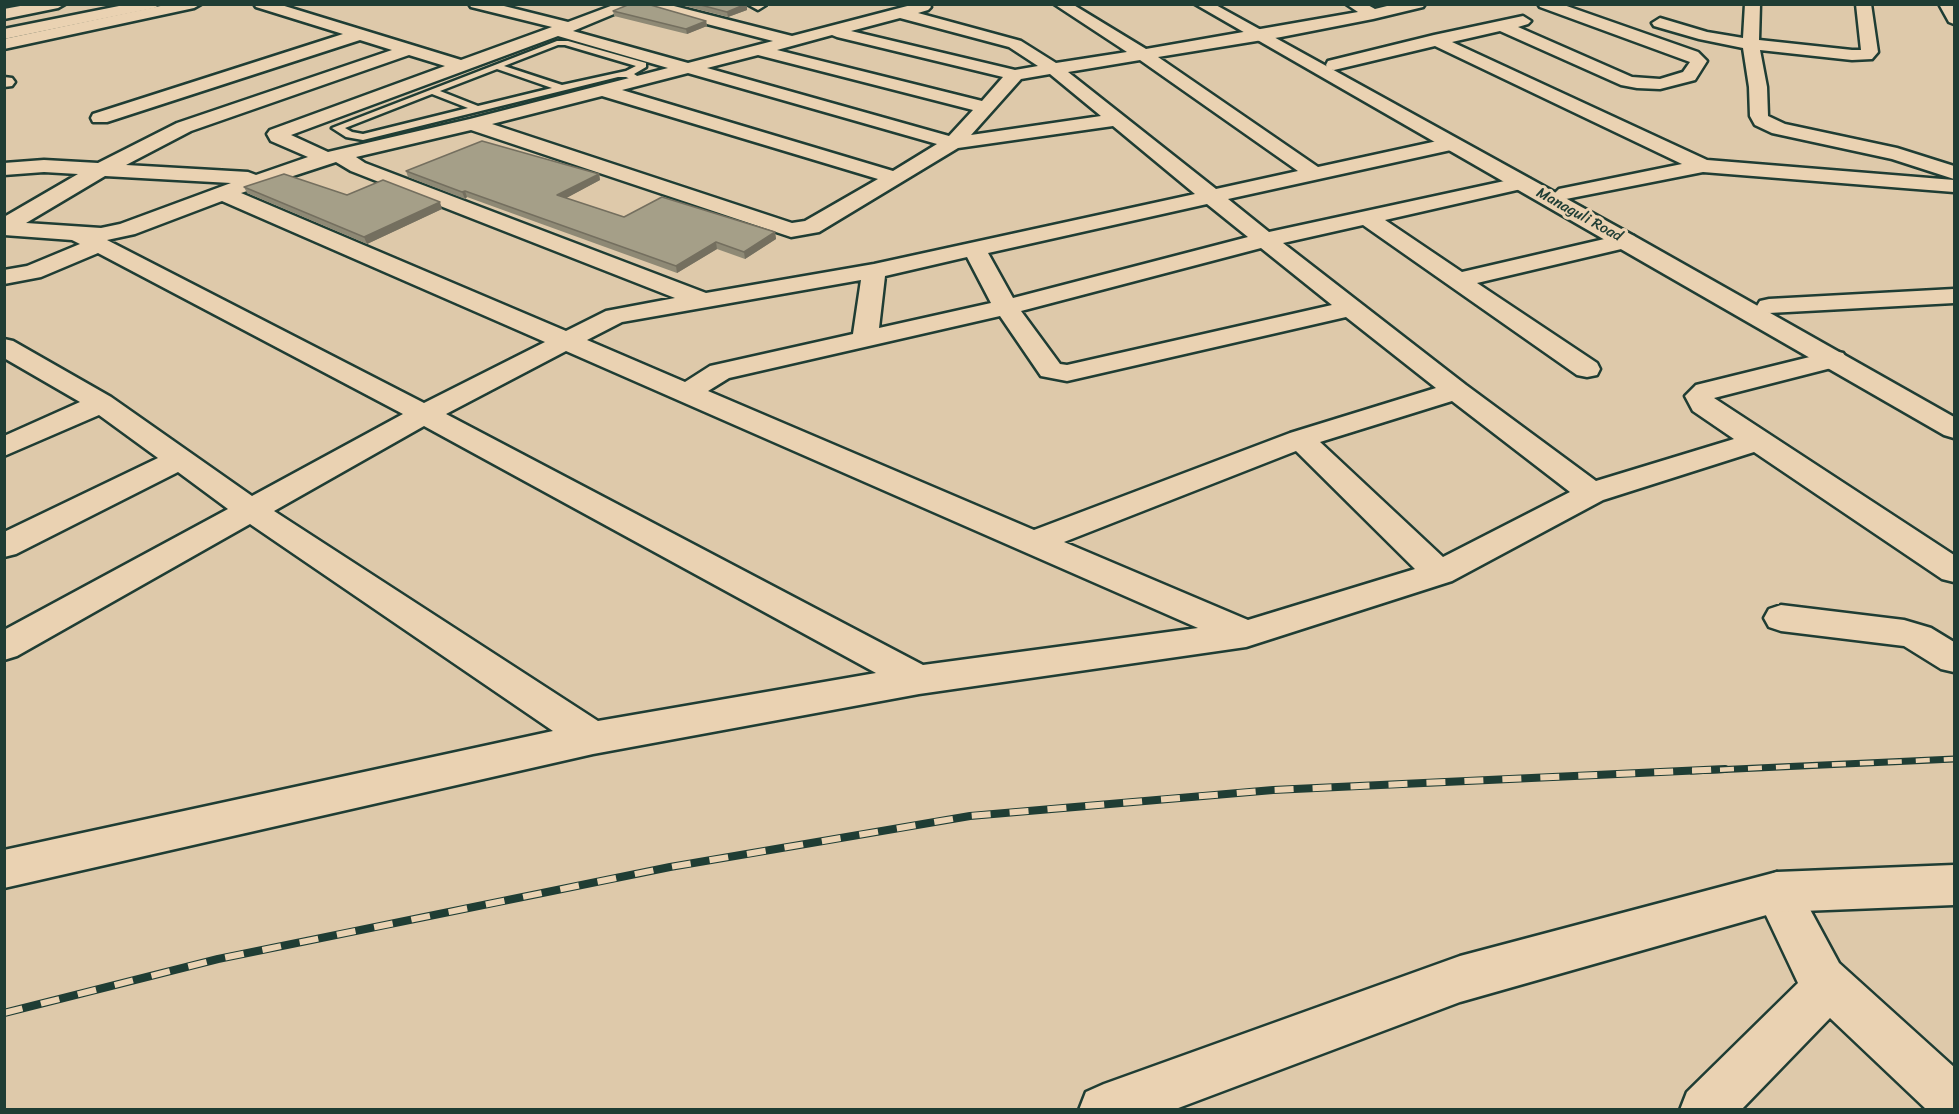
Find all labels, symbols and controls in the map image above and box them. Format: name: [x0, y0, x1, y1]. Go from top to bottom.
street label: Managuli Road: [1533, 184, 1625, 246]

